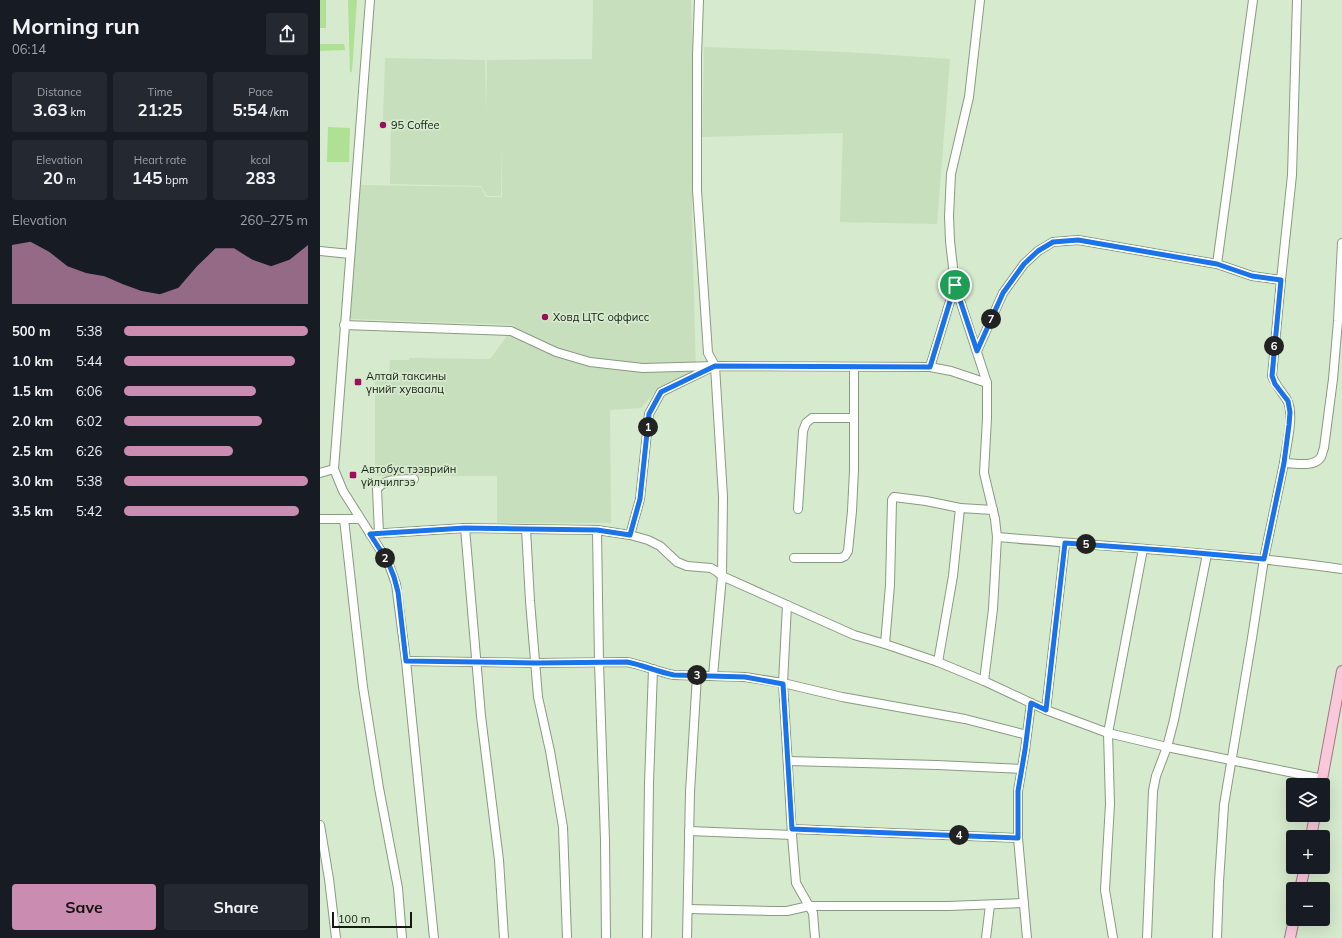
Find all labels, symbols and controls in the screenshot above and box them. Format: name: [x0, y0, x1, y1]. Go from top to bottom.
text: Morning run: [12, 12, 140, 40]
button: share: [266, 13, 308, 55]
text: 06:14: [12, 41, 46, 57]
text: Distance: [37, 85, 82, 99]
text: Time: [148, 85, 172, 99]
text: Pace: [248, 85, 273, 99]
text: 3.63: [33, 99, 68, 120]
text: 21:25: [137, 99, 183, 120]
text: 5:54: [233, 99, 267, 120]
text: km: [68, 105, 86, 119]
text: /km: [267, 105, 289, 119]
place label: 95 Coffee: [391, 118, 440, 132]
marker: 95 Coffee: [378, 120, 388, 130]
text: Elevation: [36, 153, 83, 167]
text: Heart rate: [134, 153, 186, 167]
text: kcal: [251, 153, 271, 167]
text: 20: [43, 167, 63, 188]
text: 145: [132, 167, 162, 188]
text: 283: [245, 167, 276, 188]
text: m: [63, 173, 76, 187]
text: bpm: [162, 173, 188, 187]
text: Elevation: [12, 212, 67, 228]
text: 260–275 m: [240, 212, 308, 228]
pin: [938, 268, 972, 302]
icon: arrive: [944, 274, 966, 296]
pin: 7: [981, 309, 1001, 329]
place label: Ховд ЦТС оффисс: [553, 310, 650, 324]
marker: Ховд ЦТС оффисс: [540, 312, 550, 322]
text: 7: [988, 312, 994, 326]
text: 500 m: [12, 323, 51, 339]
text: 5:38: [76, 323, 102, 339]
pin: 6: [1264, 336, 1284, 356]
text: 6: [1271, 339, 1277, 353]
text: 1.0 km: [12, 353, 53, 369]
text: 5:44: [76, 353, 102, 369]
place label: Алтай таксины үнийг хуваалц: [366, 369, 446, 396]
marker: Алтай таксины үнийг хуваалц: [353, 377, 363, 387]
text: 1.5 km: [12, 383, 53, 399]
text: 6:06: [76, 383, 102, 399]
text: 2.0 km: [12, 413, 53, 429]
text: 6:02: [76, 413, 102, 429]
pin: 1: [638, 417, 658, 437]
text: 1: [645, 420, 651, 434]
text: 2.5 km: [12, 443, 53, 459]
text: 6:26: [76, 443, 102, 459]
place label: Автобус тээврийн үйлчилгээ: [361, 462, 456, 489]
marker: Автобус тээврийн үйлчилгээ: [348, 470, 358, 480]
text: 3.0 km: [12, 473, 53, 489]
text: 5:38: [76, 473, 102, 489]
text: 3.5 km: [12, 503, 53, 519]
text: 5:42: [76, 503, 102, 519]
pin: 5: [1076, 534, 1096, 554]
text: 5: [1083, 537, 1089, 551]
pin: 2: [375, 548, 395, 568]
text: 2: [382, 551, 388, 565]
pin: 3: [687, 665, 707, 685]
text: 3: [694, 668, 700, 682]
map controls: [1286, 778, 1330, 926]
button: layers: [1286, 778, 1330, 822]
pin: 4: [949, 825, 969, 845]
text: 4: [956, 828, 962, 842]
button: +: [1286, 830, 1330, 874]
button: −: [1286, 882, 1330, 926]
button: Save: [12, 884, 156, 930]
button: Share: [164, 884, 308, 930]
scale bar: [332, 910, 412, 929]
text: 100 m: [338, 912, 370, 926]

